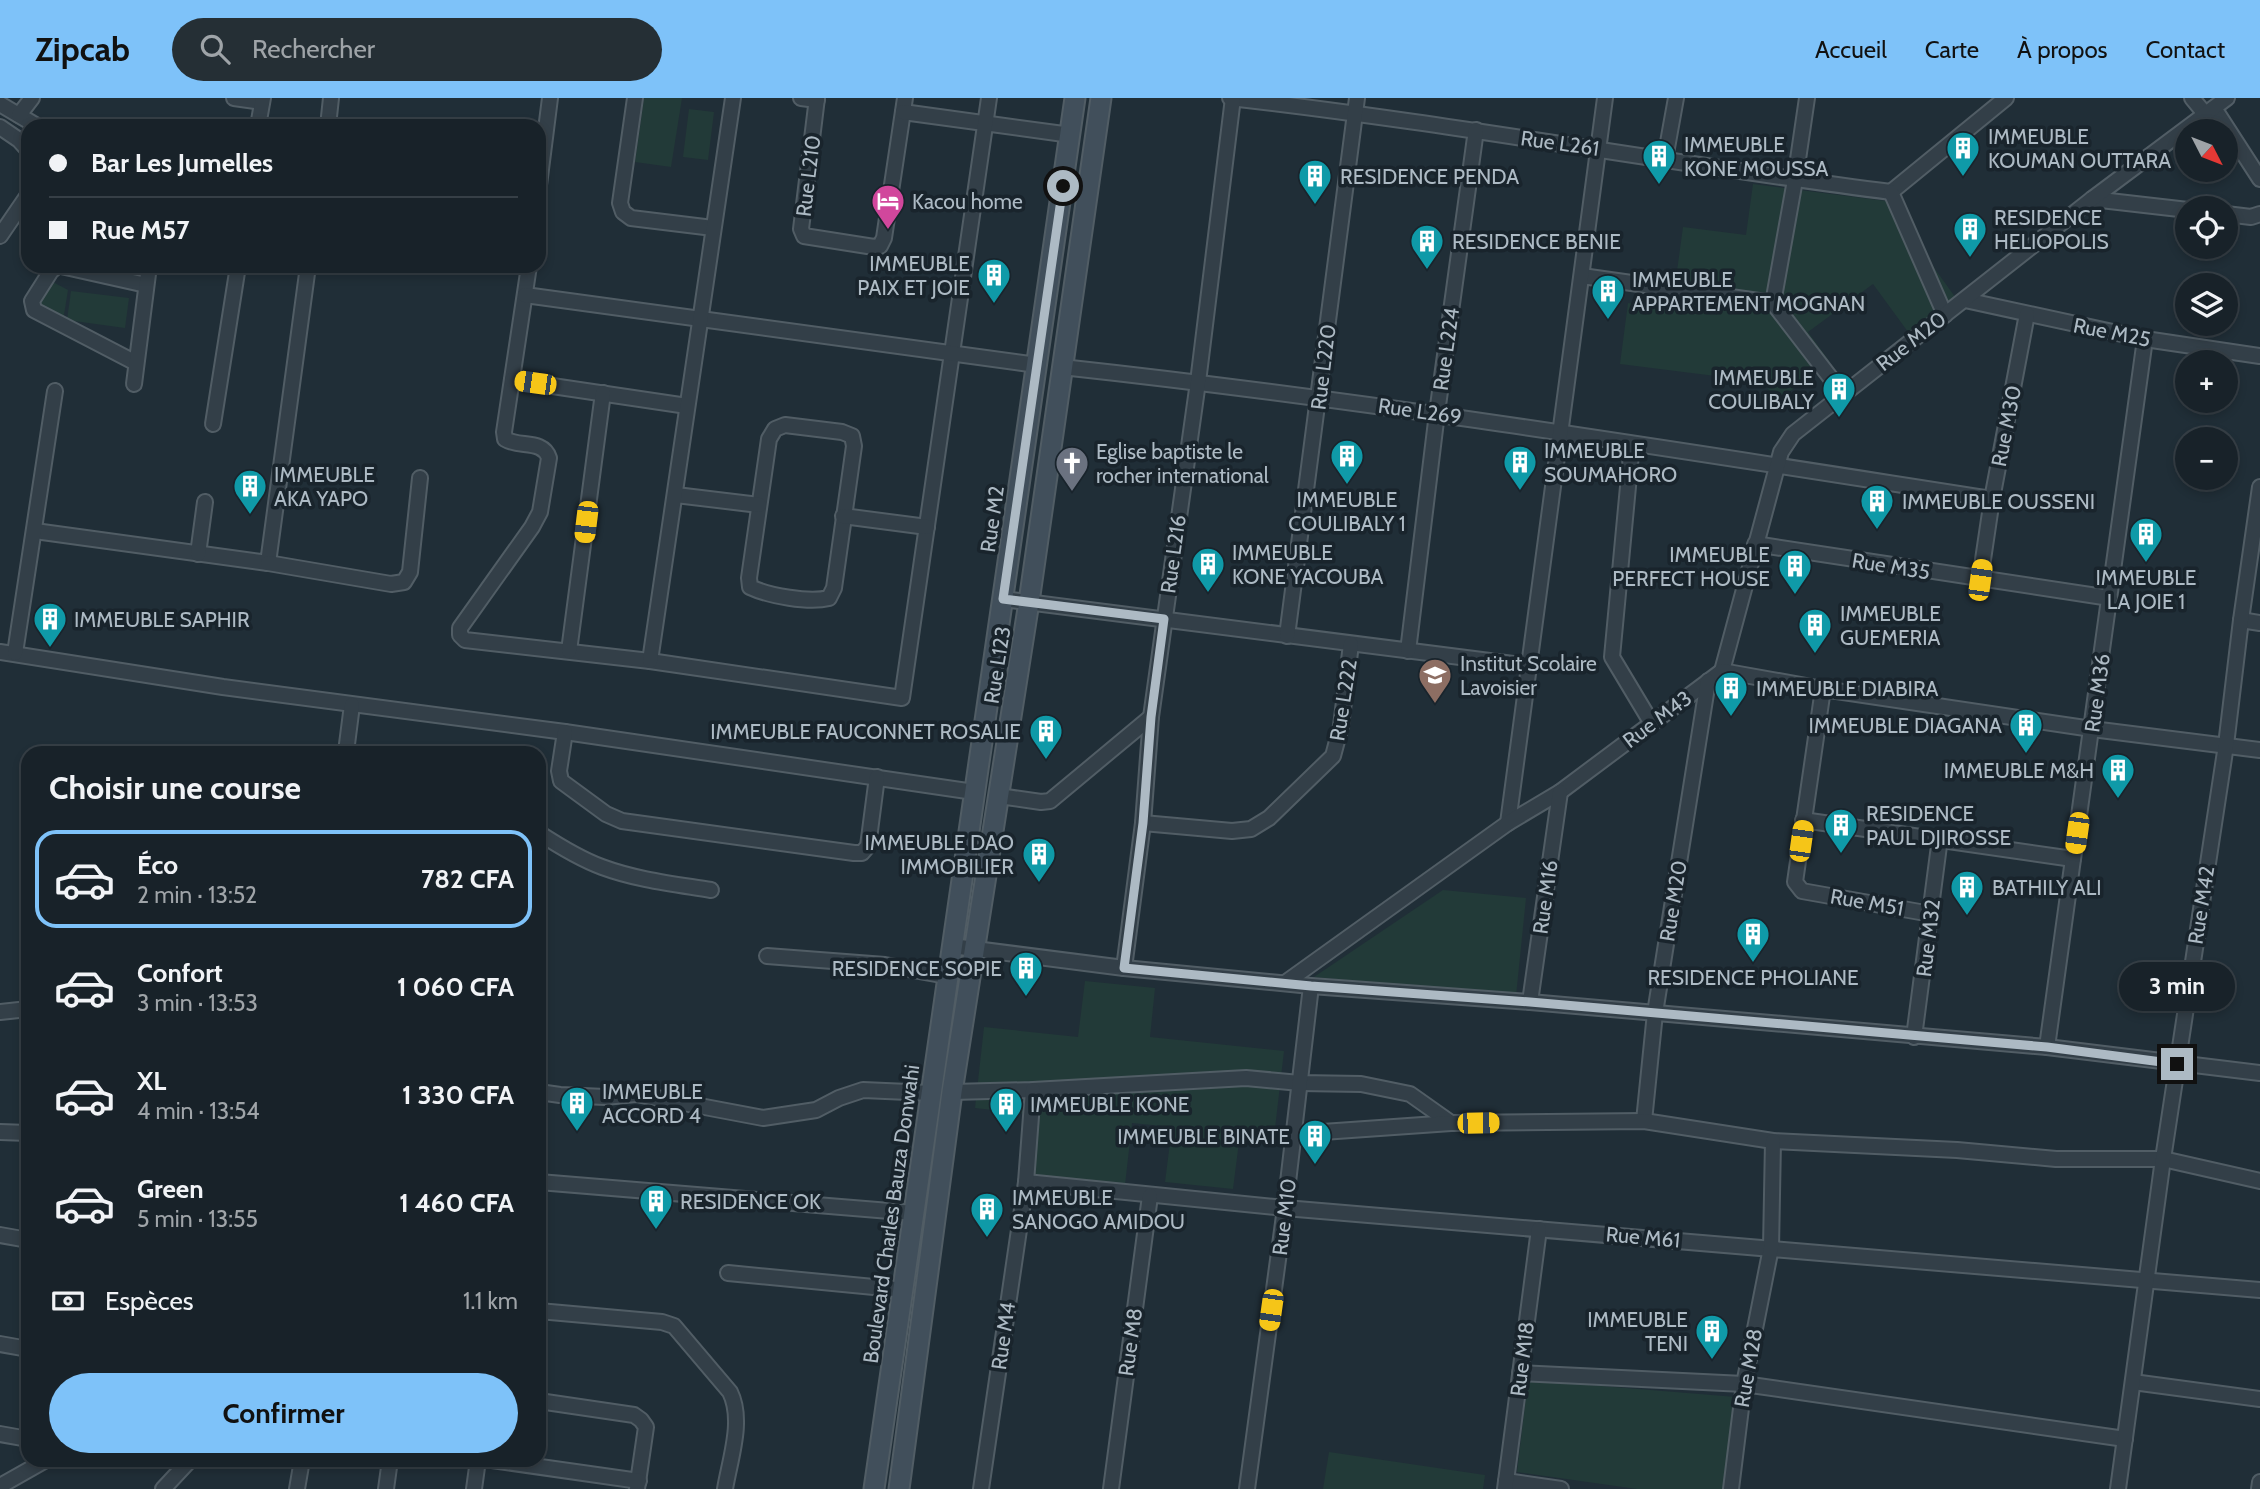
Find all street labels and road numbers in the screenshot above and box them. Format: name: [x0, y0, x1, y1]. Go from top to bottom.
street label: Rue L261: [1519, 125, 1601, 161]
street label: Rue L210: [791, 134, 825, 218]
street label: Rue L224: [1428, 306, 1464, 392]
street label: Rue M20: [1871, 306, 1951, 376]
street label: Rue M25: [2071, 312, 2153, 352]
street label: Rue L220: [1305, 323, 1341, 411]
street label: Rue M30: [1986, 383, 2026, 469]
street label: Rue L269: [1377, 393, 1463, 429]
street label: Rue M2: [975, 484, 1009, 554]
street label: Rue L216: [1155, 513, 1191, 595]
street label: Rue M35: [1850, 548, 1932, 584]
street label: Rue L123: [979, 624, 1015, 706]
street label: Rue M36: [2079, 652, 2115, 734]
street label: Rue L222: [1324, 657, 1362, 743]
street label: Rue M43: [1618, 685, 1696, 753]
street label: Rue M16: [1527, 858, 1563, 936]
street label: Rue M20: [1654, 859, 1692, 943]
street label: Rue M42: [2182, 864, 2220, 946]
street label: Rue M51: [1828, 883, 1906, 921]
street label: Rue M32: [1911, 898, 1945, 978]
street label: Boulevard Charles Bauza Donwahi: [858, 1063, 924, 1365]
street label: Rue M10: [1267, 1177, 1301, 1257]
street label: Rue M61: [1605, 1221, 1681, 1253]
street label: Rue M4: [986, 1301, 1020, 1371]
street label: Rue M8: [1113, 1306, 1147, 1378]
street label: Rue M18: [1505, 1320, 1539, 1398]
street label: Rue M28: [1729, 1327, 1767, 1409]

